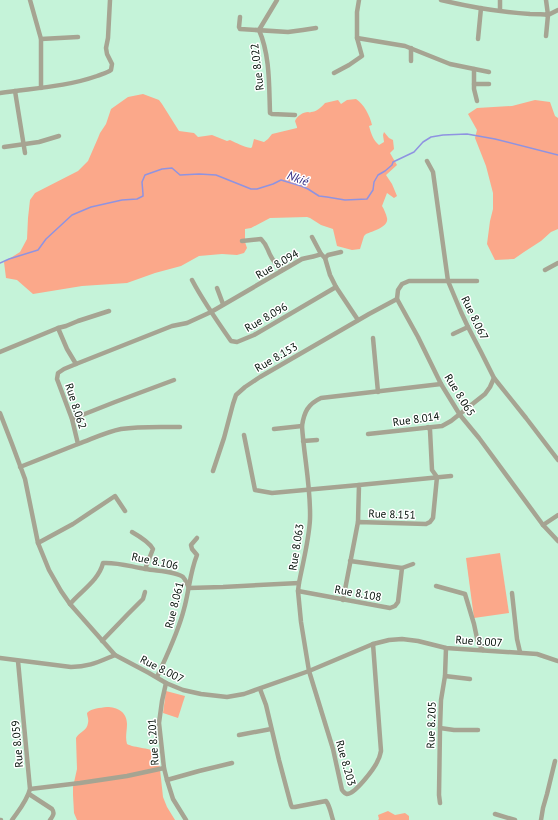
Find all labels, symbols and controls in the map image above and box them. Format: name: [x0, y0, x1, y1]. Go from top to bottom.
street label: Rue 8.022: [247, 43, 267, 91]
water label: Nkié: [285, 167, 311, 189]
street label: Rue 8.094: [253, 246, 301, 282]
street label: Rue 8.067: [458, 294, 492, 342]
street label: Rue 8.096: [242, 299, 290, 335]
street label: Rue 8.153: [252, 339, 300, 375]
street label: Rue 8.065: [442, 371, 478, 419]
street label: Rue 8.062: [62, 381, 90, 431]
street label: Rue 8.014: [392, 409, 440, 429]
street label: Rue 8.151: [368, 506, 416, 522]
street label: Rue 8.063: [285, 523, 307, 571]
street label: Rue 8.106: [130, 549, 180, 573]
street label: Rue 8.061: [161, 580, 187, 630]
street label: Rue 8.108: [334, 582, 382, 604]
street label: Rue 8.007: [455, 632, 503, 650]
street label: Rue 8.007: [138, 652, 186, 686]
street label: Rue 8.205: [423, 701, 439, 749]
street label: Rue 8.201: [144, 718, 162, 766]
street label: Rue 8.059: [8, 720, 26, 768]
street label: Rue 8.203: [333, 738, 359, 788]

